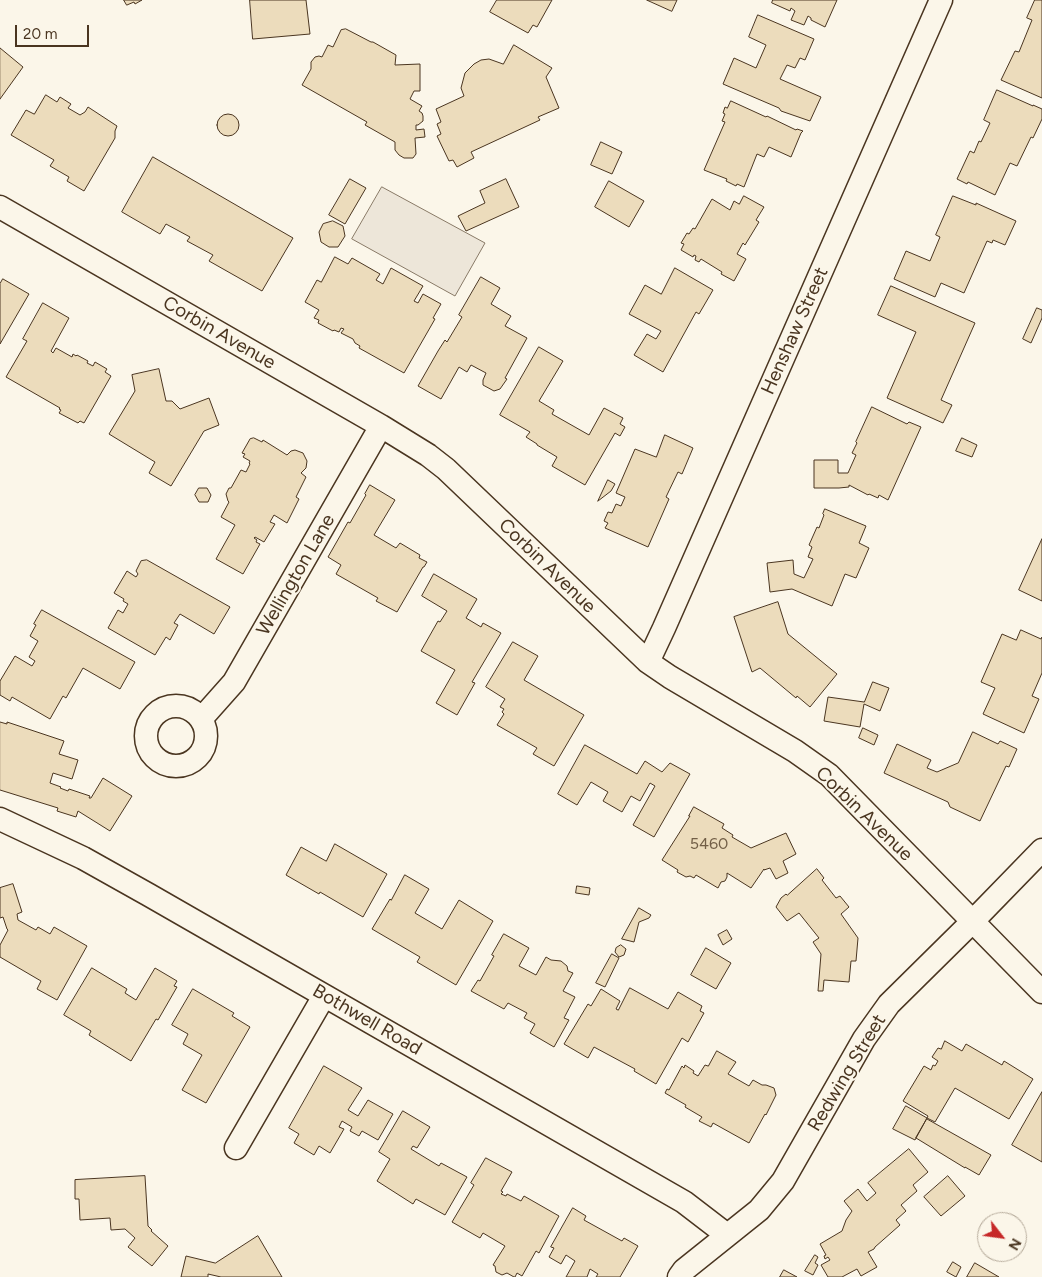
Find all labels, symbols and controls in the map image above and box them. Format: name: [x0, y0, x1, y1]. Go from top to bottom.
scale bar: [18, 15, 91, 47]
text: 20 m: [23, 25, 57, 43]
street label: Henshaw Street: [757, 264, 833, 398]
street label: Corbin Avenue: [159, 292, 279, 374]
street label: Wellington Lane: [252, 510, 340, 640]
street label: Corbin Avenue: [494, 514, 600, 618]
street label: Corbin Avenue: [811, 762, 917, 866]
house number: 5460: [690, 834, 728, 854]
street label: Bothwell Road: [308, 980, 426, 1060]
street label: Redwing Street: [803, 1010, 891, 1136]
north arrow: [977, 1212, 1027, 1262]
text: N: [1004, 1235, 1025, 1253]

